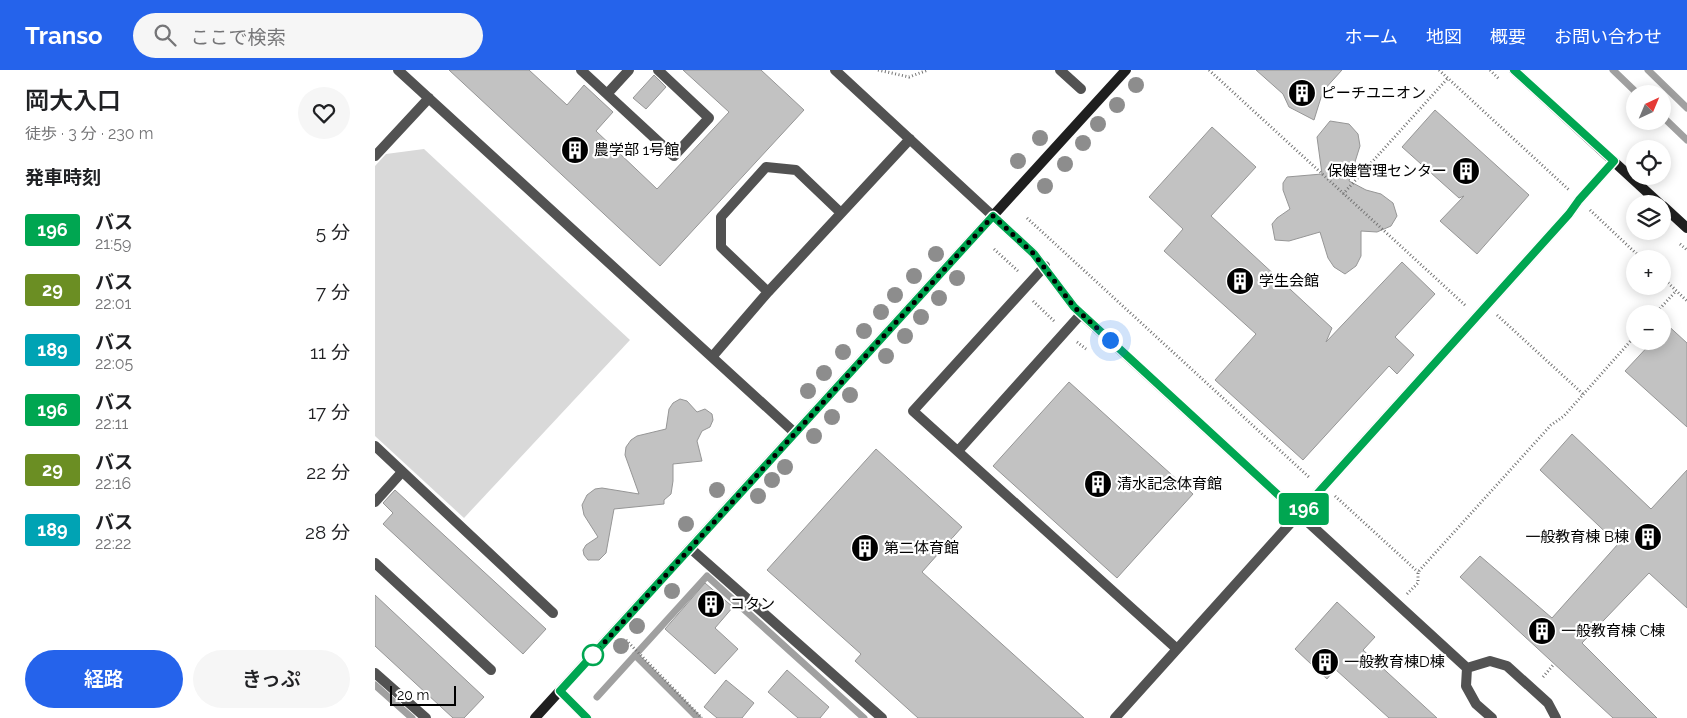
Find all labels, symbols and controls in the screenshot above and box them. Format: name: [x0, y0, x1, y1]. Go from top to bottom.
search box: [133, 13, 483, 58]
text: Transo: [25, 21, 103, 50]
icon: search: [151, 21, 179, 49]
text: ここで検索: [191, 26, 286, 48]
text: ホーム: [1345, 26, 1398, 47]
text: 地図: [1426, 26, 1462, 47]
text: 概要: [1490, 26, 1526, 47]
text: お問い合わせ: [1554, 26, 1662, 47]
building icon: ピーチユニオン: [1287, 78, 1317, 108]
place label: ピーチユニオン: [1321, 84, 1426, 102]
north arrow: [1626, 85, 1671, 130]
map controls: [1626, 85, 1671, 350]
text: 岡大入口: [25, 86, 121, 115]
button: heart: [298, 87, 350, 139]
text: 徒歩 · 3 分 · 230 m: [25, 124, 153, 143]
building icon: 農学部 1号館: [560, 135, 590, 165]
button: locate: [1626, 140, 1671, 185]
place label: 農学部 1号館: [594, 141, 679, 159]
building icon: 保健管理センター: [1451, 156, 1481, 186]
place label: 保健管理センター: [1327, 162, 1447, 180]
text: 発車時刻: [25, 166, 101, 188]
button: layers: [1626, 195, 1671, 240]
text: バス: [95, 211, 133, 233]
text: 196: [37, 219, 68, 240]
text: 5 分: [316, 221, 350, 243]
text: 21:59: [95, 234, 131, 253]
button: +: [1626, 250, 1671, 295]
building icon: 学生会館: [1225, 266, 1255, 296]
text: バス: [95, 271, 133, 293]
place label: 学生会館: [1259, 272, 1319, 290]
text: 29: [42, 279, 63, 300]
text: 7 分: [316, 281, 350, 303]
text: 22:01: [95, 294, 131, 313]
button: −: [1626, 305, 1671, 350]
your location: [1098, 328, 1123, 353]
text: バス: [95, 331, 133, 353]
text: 189: [37, 339, 68, 360]
text: 11 分: [310, 341, 350, 363]
text: 22:05: [95, 354, 133, 373]
text: バス: [95, 391, 133, 413]
text: 196: [37, 399, 68, 420]
text: 17 分: [308, 401, 350, 423]
text: 22:11: [95, 414, 128, 433]
text: バス: [95, 451, 133, 473]
text: 29: [42, 459, 63, 480]
text: 22 分: [306, 461, 350, 483]
building icon: 清水記念体育館: [1083, 469, 1113, 499]
text: 22:16: [95, 474, 131, 493]
place label: 清水記念体育館: [1117, 475, 1222, 493]
line badge: 196: [1275, 493, 1333, 525]
text: 196: [1289, 498, 1319, 519]
text: バス: [95, 511, 133, 533]
text: 189: [37, 519, 68, 540]
text: 28 分: [305, 521, 350, 543]
building icon: 一般教育棟 B棟: [1633, 522, 1663, 552]
place label: 一般教育棟 B棟: [1525, 528, 1629, 546]
building icon: 第二体育館: [850, 533, 880, 563]
text: 22:22: [95, 534, 131, 553]
place label: 第二体育館: [884, 539, 959, 557]
building icon: コタン: [696, 589, 726, 619]
place label: コタン: [730, 595, 775, 613]
building icon: 一般教育棟 C棟: [1527, 616, 1557, 646]
place label: 一般教育棟 C棟: [1561, 622, 1665, 640]
unlabelled marker: [582, 644, 604, 666]
building icon: 一般教育棟D棟: [1310, 647, 1340, 677]
button: 経路: [25, 650, 183, 708]
button: きっぷ: [193, 650, 350, 708]
place label: 一般教育棟D棟: [1344, 653, 1445, 671]
scale bar: [390, 683, 456, 706]
text: 20 m: [397, 687, 429, 703]

